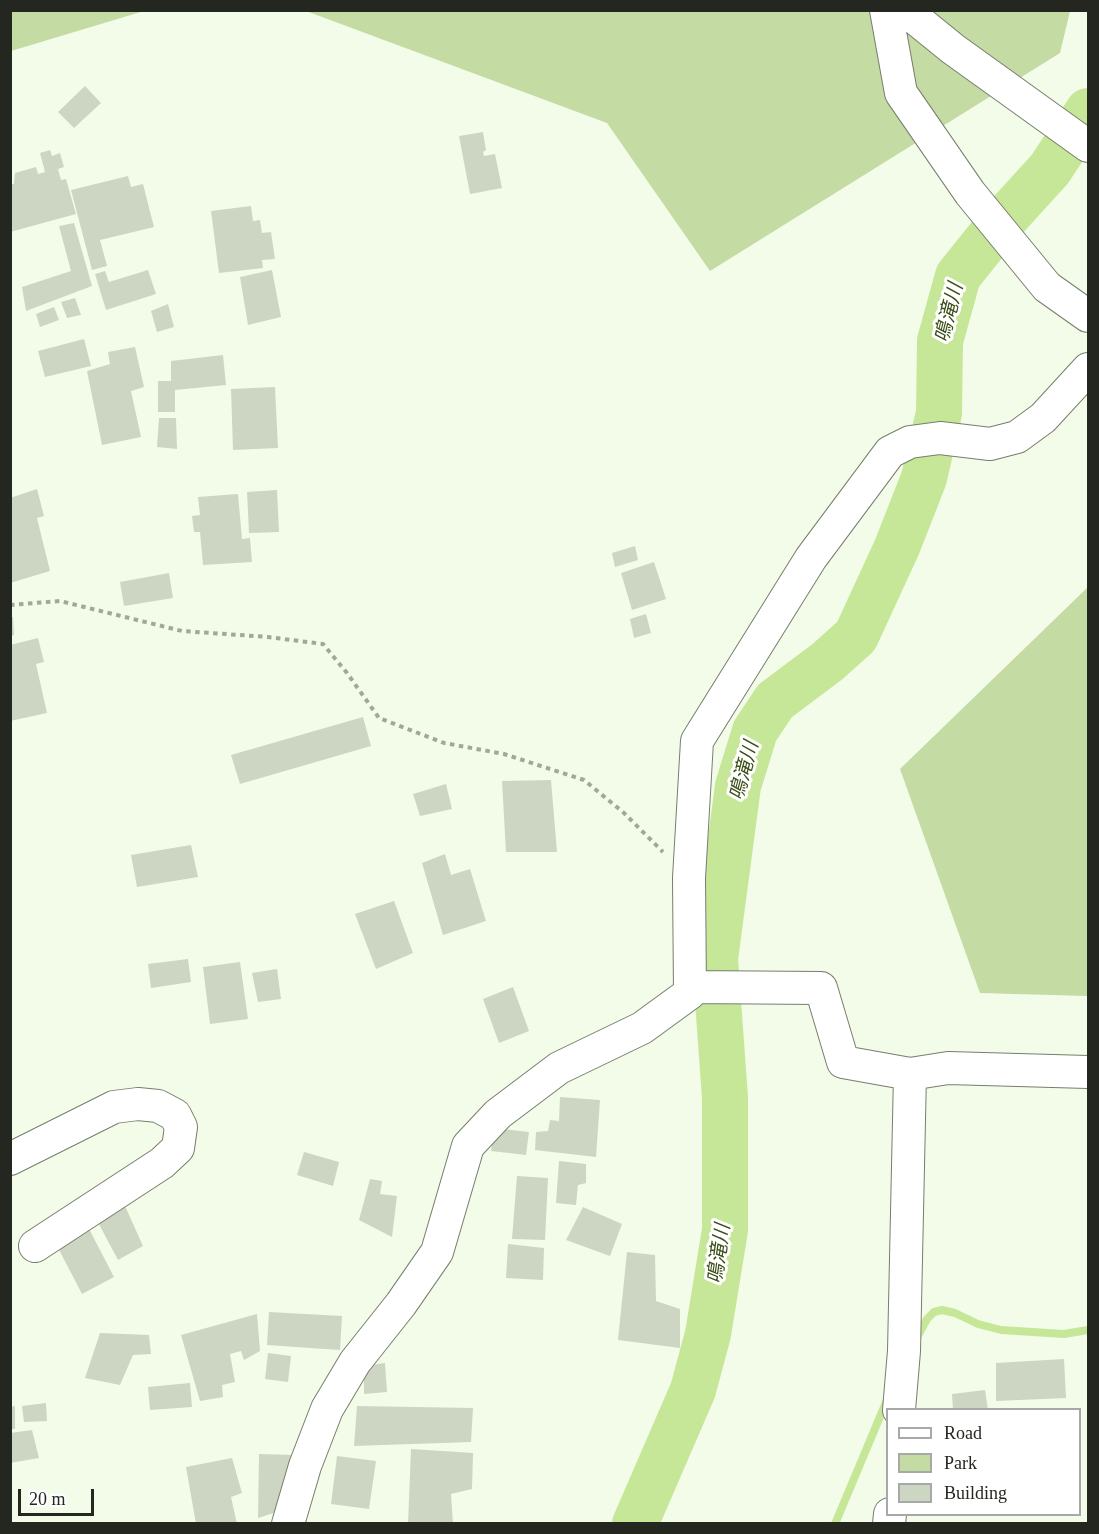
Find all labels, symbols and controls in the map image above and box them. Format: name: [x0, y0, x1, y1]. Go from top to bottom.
water label: 鳴滝川: [931, 281, 969, 345]
water label: 鳴滝川: [726, 739, 764, 803]
water label: 鳴滝川: [704, 1223, 736, 1285]
legend: [886, 1408, 1081, 1516]
text: Road: [944, 1423, 982, 1443]
text: Park: [944, 1453, 977, 1473]
scale bar: [21, 1477, 98, 1515]
text: Building: [944, 1483, 1007, 1503]
text: 20 m: [29, 1489, 66, 1509]

